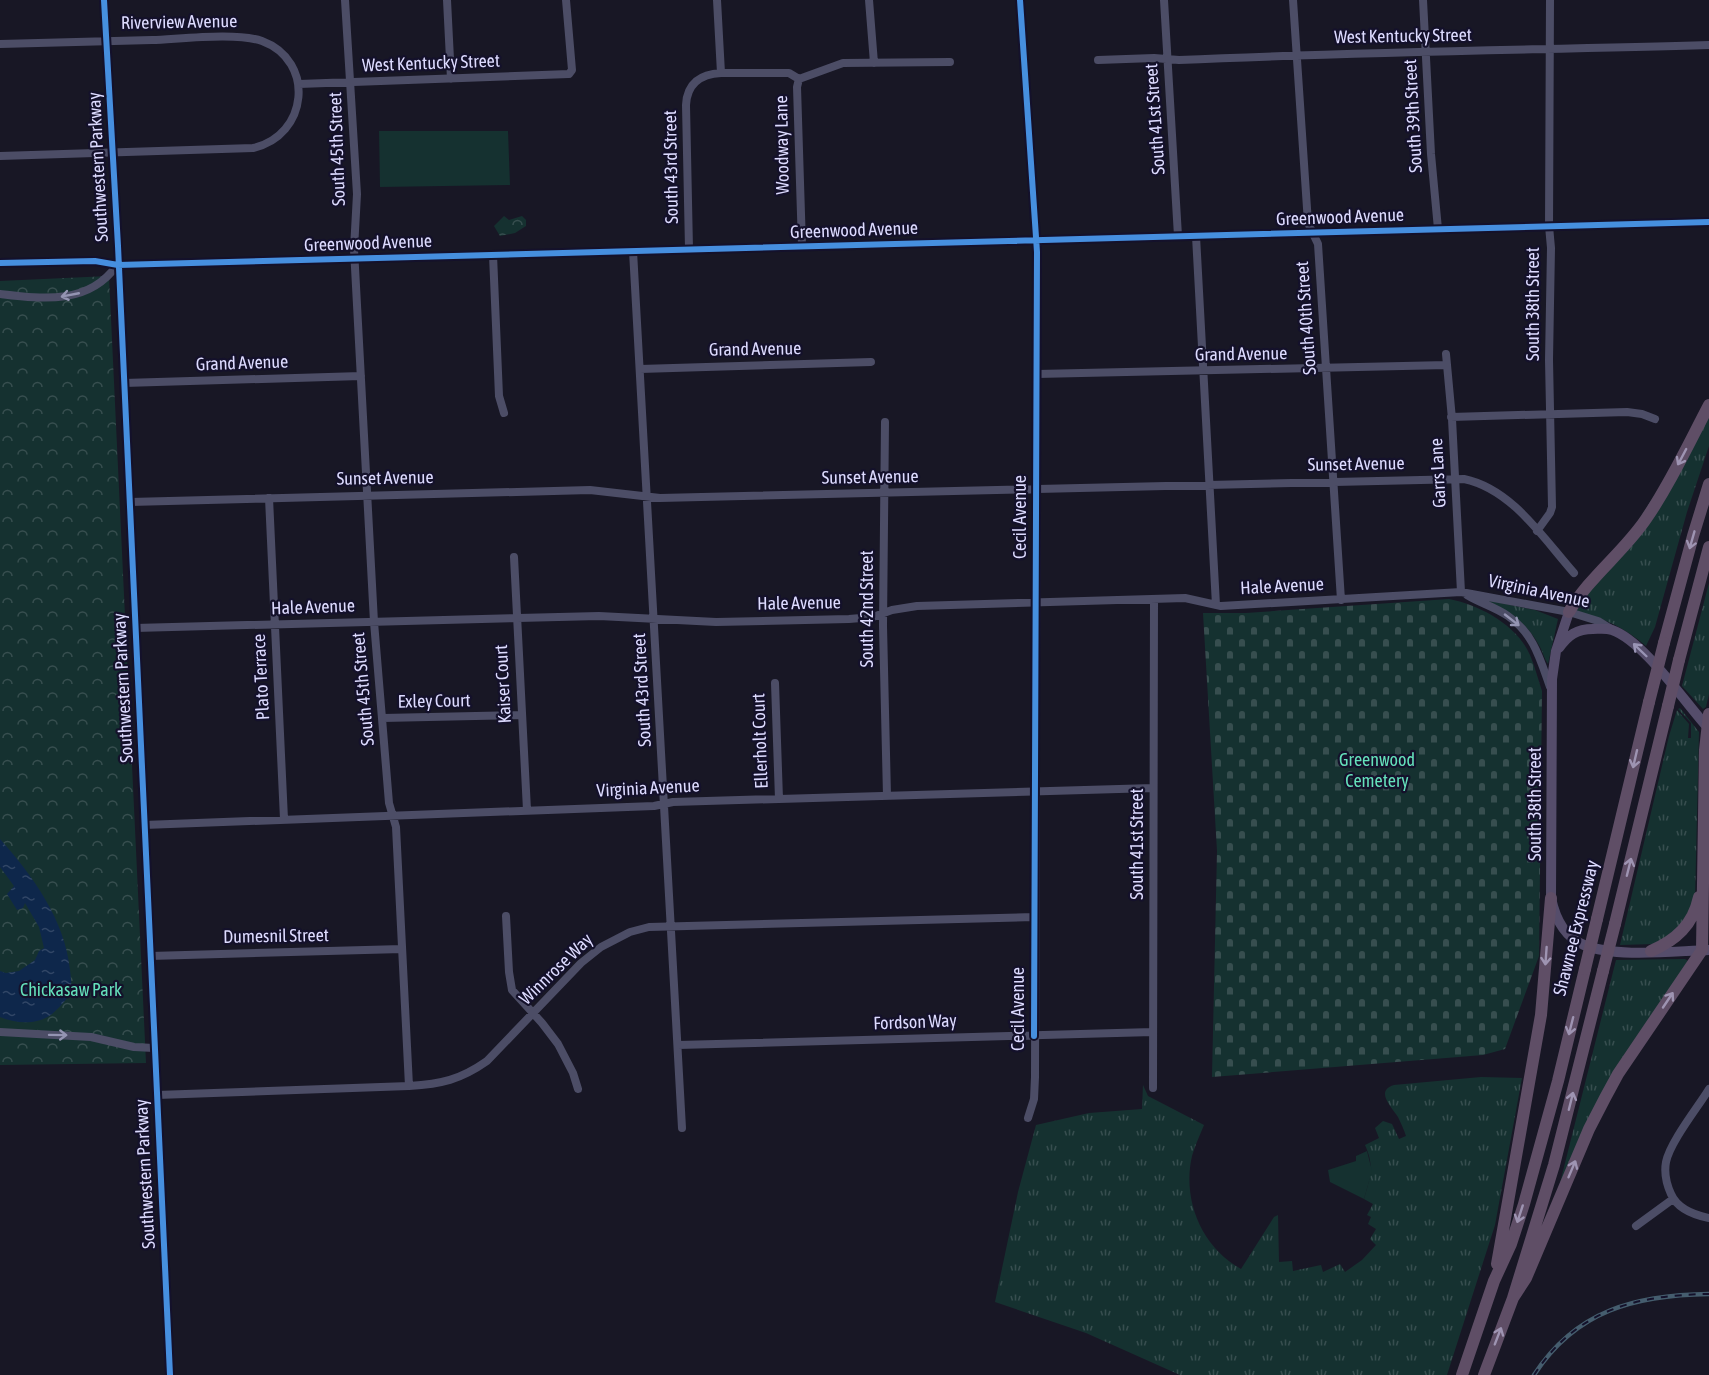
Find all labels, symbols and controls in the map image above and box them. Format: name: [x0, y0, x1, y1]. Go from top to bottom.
street label: Riverview Avenue: [121, 10, 237, 33]
street label: West Kentucky Street: [1334, 24, 1472, 47]
street label: West Kentucky Street: [362, 50, 500, 75]
street label: South 39th Street: [1399, 59, 1426, 173]
street label: South 41st Street: [1140, 63, 1169, 175]
street label: Southwestern Parkway: [83, 92, 112, 242]
street label: South 45th Street: [324, 92, 349, 206]
street label: Woodway Lane: [770, 95, 793, 195]
street label: South 43rd Street: [659, 110, 682, 224]
street label: Greenwood Avenue: [1276, 204, 1404, 229]
street label: Greenwood Avenue: [790, 217, 918, 242]
street label: Greenwood Avenue: [304, 230, 432, 255]
street label: South 38th Street: [1522, 247, 1543, 361]
street label: South 40th Street: [1291, 260, 1320, 376]
one-way arrow: [61, 290, 81, 301]
street label: Grand Avenue: [709, 337, 801, 360]
street label: Grand Avenue: [1195, 342, 1287, 365]
street label: Grand Avenue: [195, 350, 289, 375]
street label: Garrs Lane: [1425, 438, 1450, 508]
one-way arrow: [1675, 447, 1687, 465]
street label: Sunset Avenue: [1307, 452, 1405, 475]
street label: Sunset Avenue: [821, 465, 919, 488]
street label: Sunset Avenue: [336, 466, 434, 489]
street label: Cecil Avenue: [1009, 475, 1030, 559]
one-way arrow: [1686, 530, 1697, 549]
street label: South 42nd Street: [856, 550, 877, 668]
street label: Virginia Avenue: [1486, 570, 1592, 612]
street label: Hale Avenue: [1240, 573, 1324, 598]
street label: Hale Avenue: [757, 591, 841, 614]
street label: Hale Avenue: [271, 595, 355, 618]
street label: Southwestern Parkway: [108, 613, 137, 763]
one-way arrow: [1504, 613, 1520, 626]
street label: South 45th Street: [347, 631, 378, 747]
street label: Plato Terrace: [248, 633, 273, 721]
street label: South 43rd Street: [628, 633, 655, 747]
one-way arrow: [1633, 643, 1648, 658]
street label: Kaiser Court: [490, 644, 515, 724]
street label: Exley Court: [397, 689, 471, 712]
street label: Ellerholt Court: [747, 693, 772, 789]
street label: South 38th Street: [1524, 747, 1545, 861]
park label: Greenwood Cemetery: [1339, 749, 1415, 791]
one-way arrow: [1629, 749, 1641, 768]
street label: Virginia Avenue: [596, 774, 700, 801]
street label: South 41st Street: [1126, 788, 1147, 900]
street label: Shawnee Expressway: [1549, 858, 1603, 998]
one-way arrow: [1623, 858, 1635, 877]
street label: Dumesnil Street: [223, 924, 329, 947]
street label: Winnrose Way: [515, 929, 597, 1009]
one-way arrow: [1541, 946, 1552, 966]
street label: Cecil Avenue: [1007, 967, 1028, 1051]
park label: Chickasaw Park: [20, 979, 122, 1000]
one-way arrow: [1662, 992, 1674, 1008]
street label: Fordson Way: [873, 1010, 957, 1033]
one-way arrow: [1565, 1016, 1577, 1035]
one-way arrow: [48, 1029, 68, 1041]
one-way arrow: [1566, 1092, 1578, 1111]
street label: Southwestern Parkway: [130, 1099, 159, 1249]
one-way arrow: [1567, 1160, 1578, 1179]
one-way arrow: [1514, 1204, 1525, 1223]
one-way arrow: [1493, 1328, 1504, 1346]

